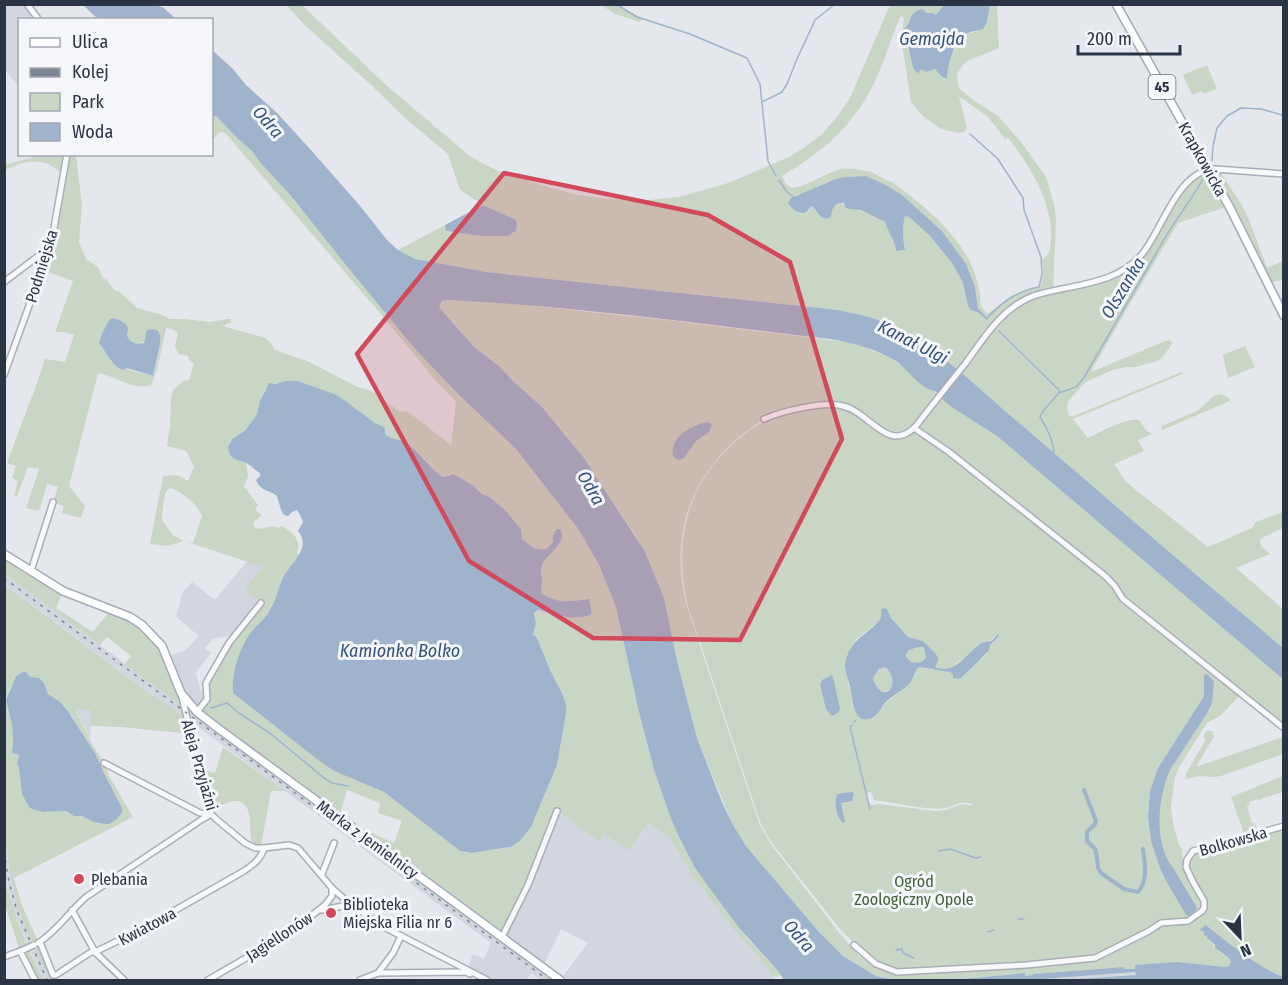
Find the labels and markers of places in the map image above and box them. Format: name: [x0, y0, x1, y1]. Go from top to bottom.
place label: Plebania: [91, 870, 148, 889]
marker: Plebania: [72, 872, 86, 886]
place label: Biblioteka Miejska Filia nr 6: [343, 895, 452, 932]
marker: Biblioteka Miejska Filia nr 6: [324, 906, 338, 920]

